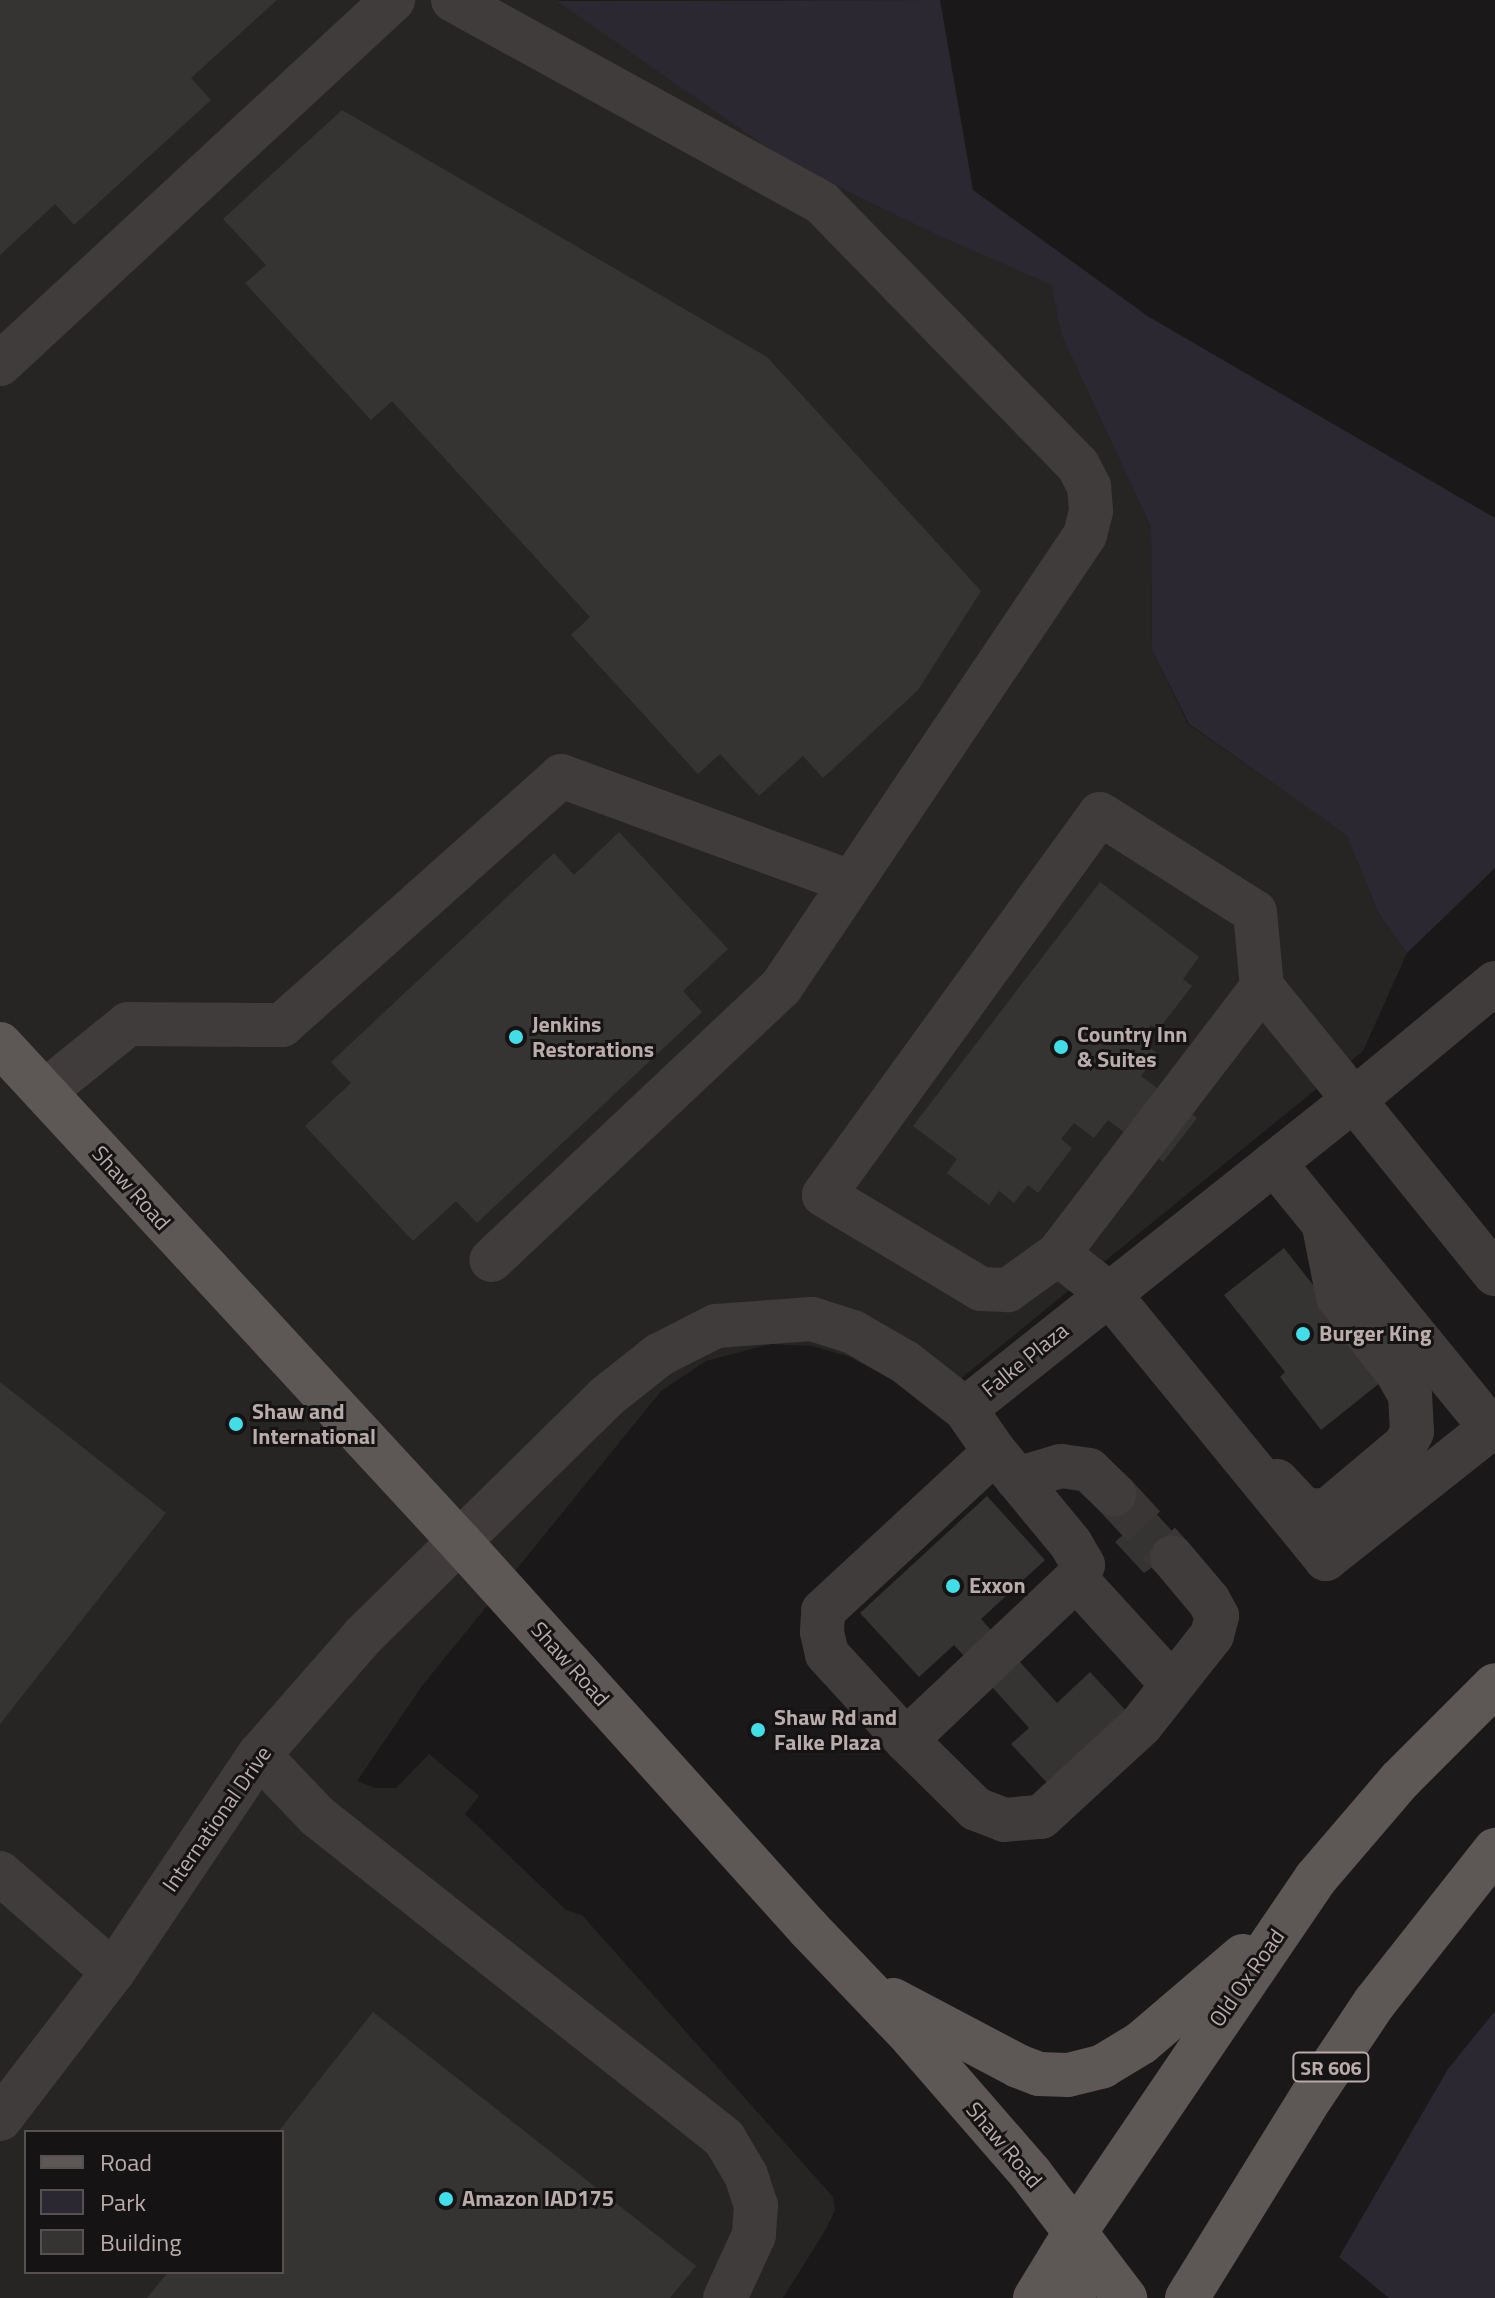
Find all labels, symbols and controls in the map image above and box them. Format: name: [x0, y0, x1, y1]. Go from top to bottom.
place label: Jenkins Restorations: [532, 1011, 654, 1062]
place label: Country Inn & Suites: [1077, 1021, 1187, 1072]
marker: Jenkins Restorations: [507, 1028, 525, 1046]
marker: Country Inn & Suites: [1052, 1038, 1070, 1056]
street label: Shaw Road: [86, 1141, 176, 1235]
street label: Falke Plaza: [977, 1317, 1073, 1403]
place label: Burger King: [1319, 1321, 1431, 1347]
marker: Burger King: [1294, 1325, 1312, 1343]
place label: Shaw and International: [252, 1398, 376, 1450]
marker: Shaw and International: [227, 1415, 245, 1433]
place label: Exxon: [969, 1573, 1026, 1599]
marker: Exxon: [944, 1577, 962, 1595]
street label: Shaw Road: [525, 1617, 615, 1711]
place label: Shaw Rd and Falke Plaza: [774, 1704, 897, 1756]
marker: Shaw Rd and Falke Plaza: [749, 1721, 767, 1739]
street label: International Drive: [157, 1741, 277, 1897]
street label: Old Ox Road: [1204, 1924, 1290, 2032]
road number: SR 606: [1291, 2051, 1371, 2083]
street label: Shaw Road: [960, 2097, 1048, 2193]
legend: [24, 2130, 284, 2274]
text: Road: [100, 2144, 152, 2180]
text: Park: [100, 2184, 146, 2220]
place label: Amazon IAD175: [462, 2186, 614, 2212]
marker: Amazon IAD175: [437, 2190, 455, 2208]
text: Building: [100, 2224, 182, 2260]

